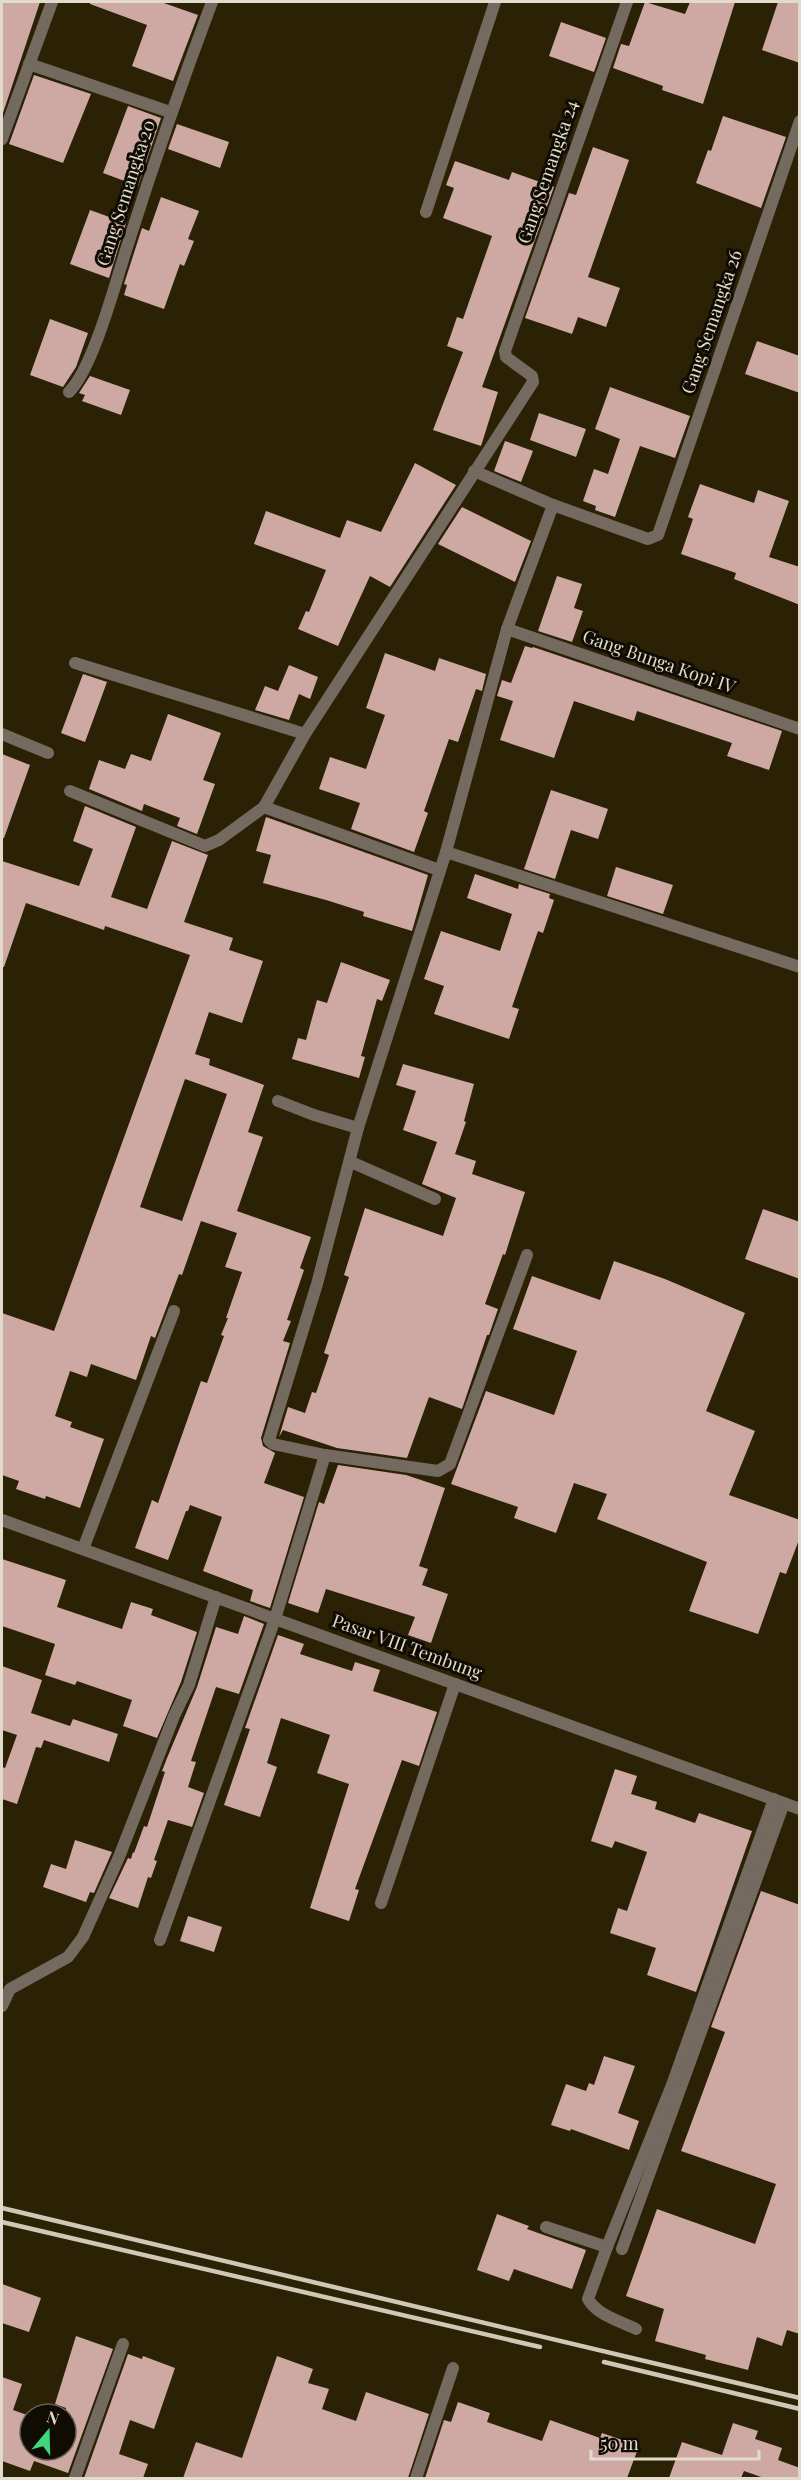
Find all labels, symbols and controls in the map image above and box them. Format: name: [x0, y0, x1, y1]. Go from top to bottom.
street label: Gang Semangka 24: [511, 97, 583, 247]
street label: Gang Semangka 20: [90, 117, 160, 269]
street label: Gang Semangka 26: [675, 246, 747, 397]
street label: Gang Bunga Kopi IV: [580, 624, 740, 699]
street label: Pasar VIII Tembung: [329, 1608, 486, 1684]
north arrow: [18, 2402, 78, 2462]
text: N: [44, 2406, 62, 2429]
scale bar: [591, 2423, 759, 2461]
text: 50 m: [600, 2431, 639, 2455]

